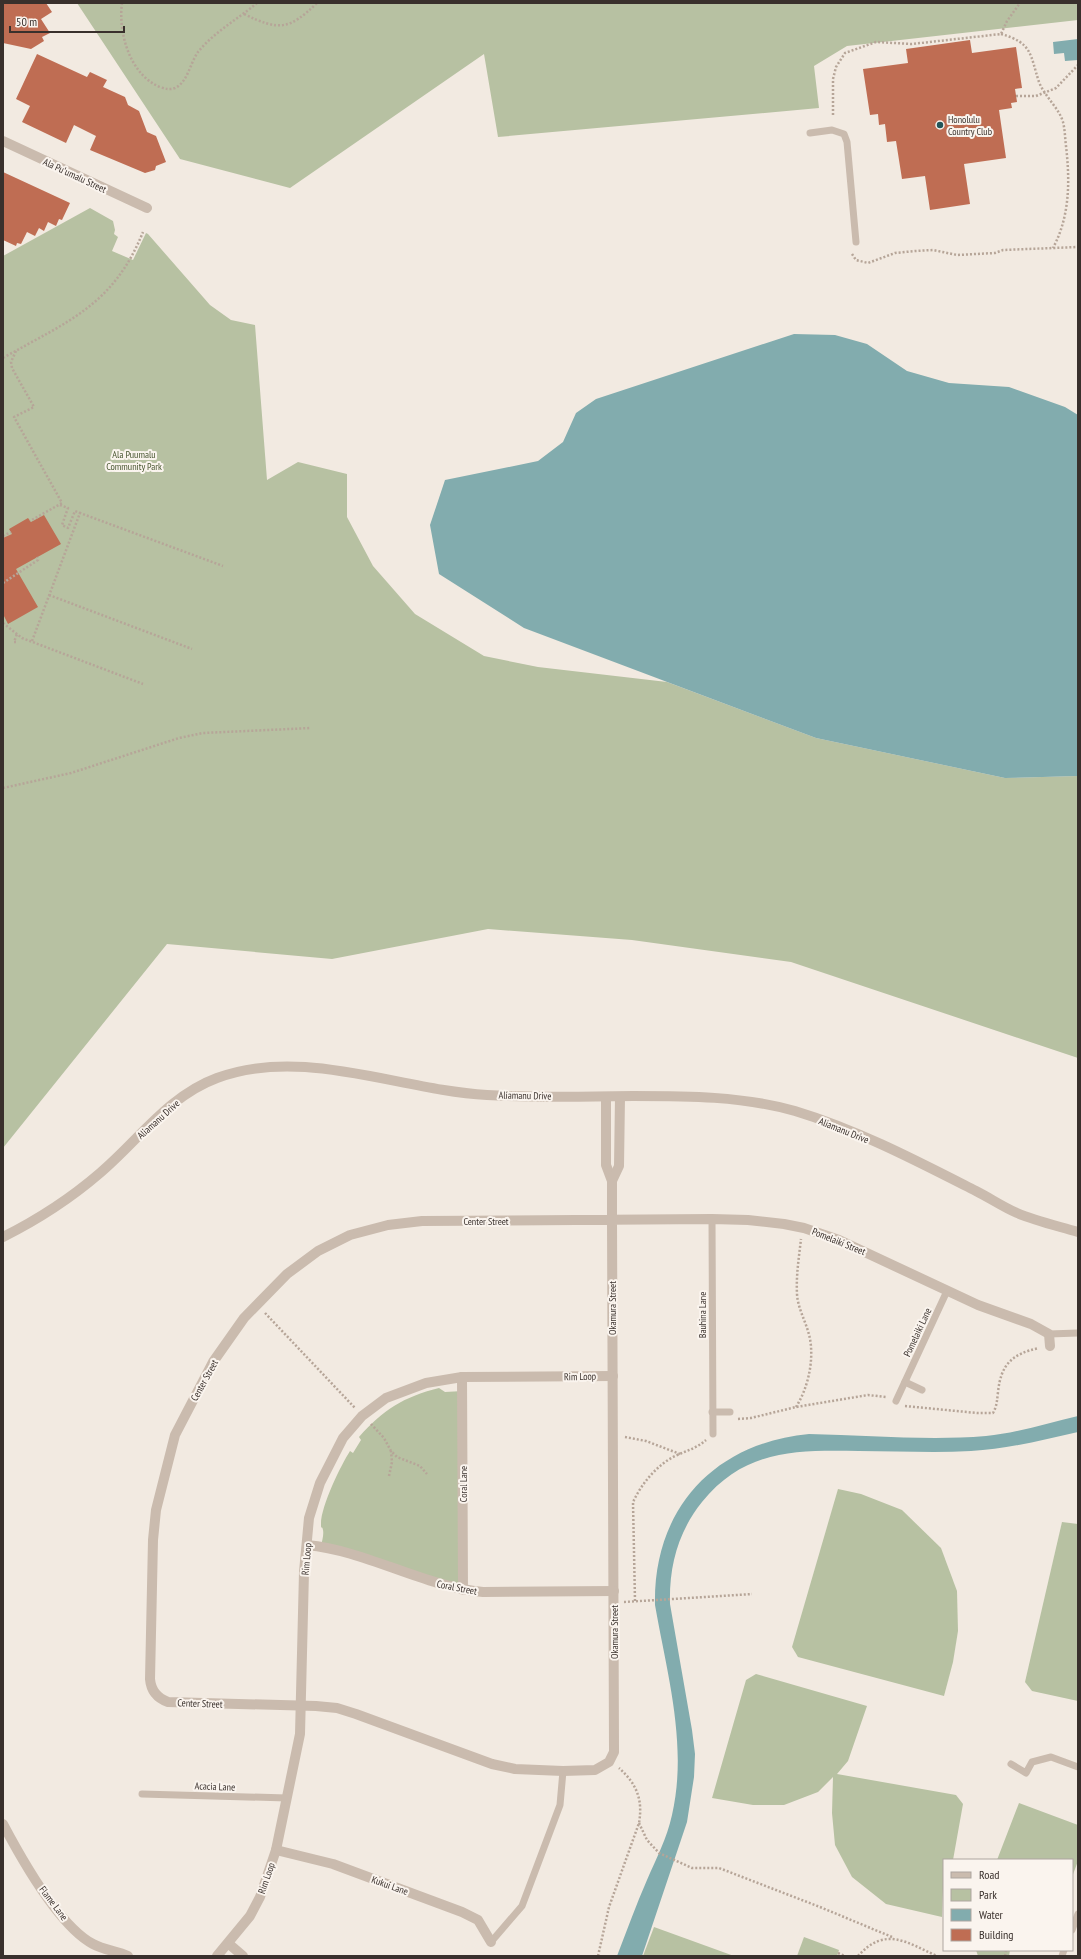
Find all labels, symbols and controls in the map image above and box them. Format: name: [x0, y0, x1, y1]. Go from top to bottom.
scale bar: [10, 8, 124, 34]
text: 50 m: [16, 14, 37, 29]
place label: Honolulu Country Club: [948, 113, 992, 138]
marker: Honolulu Country Club: [935, 120, 945, 130]
street label: Ala Puʻumalu Street: [41, 155, 109, 196]
park label: Ala Puumalu Community Park: [106, 448, 162, 473]
street label: Aliamanu Drive: [498, 1089, 551, 1102]
street label: Aliamanu Drive: [134, 1097, 182, 1142]
street label: Aliamanu Drive: [817, 1115, 871, 1146]
street label: Center Street: [463, 1215, 509, 1228]
street label: Pomelaiki Street: [810, 1225, 868, 1258]
street label: Okamura Street: [606, 1281, 619, 1335]
street label: Bauhina Lane: [696, 1292, 709, 1338]
street label: Pomelaiki Lane: [900, 1306, 934, 1359]
street label: Center Street: [188, 1357, 221, 1403]
street label: Rim Loop: [564, 1370, 596, 1383]
street label: Coral Lane: [457, 1466, 470, 1502]
street label: Rim Loop: [299, 1542, 314, 1576]
street label: Coral Street: [436, 1577, 478, 1598]
street label: Okamura Street: [608, 1605, 621, 1659]
street label: Center Street: [177, 1696, 223, 1711]
street label: Acacia Lane: [194, 1779, 235, 1794]
legend: [943, 1859, 1073, 1951]
street label: Rim Loop: [255, 1861, 278, 1896]
text: Road: [979, 1867, 999, 1882]
street label: Kukui Lane: [370, 1873, 410, 1898]
street label: Flame Lane: [36, 1884, 71, 1923]
text: Park: [979, 1887, 997, 1902]
text: Water: [979, 1907, 1004, 1922]
text: Building: [979, 1927, 1014, 1942]

